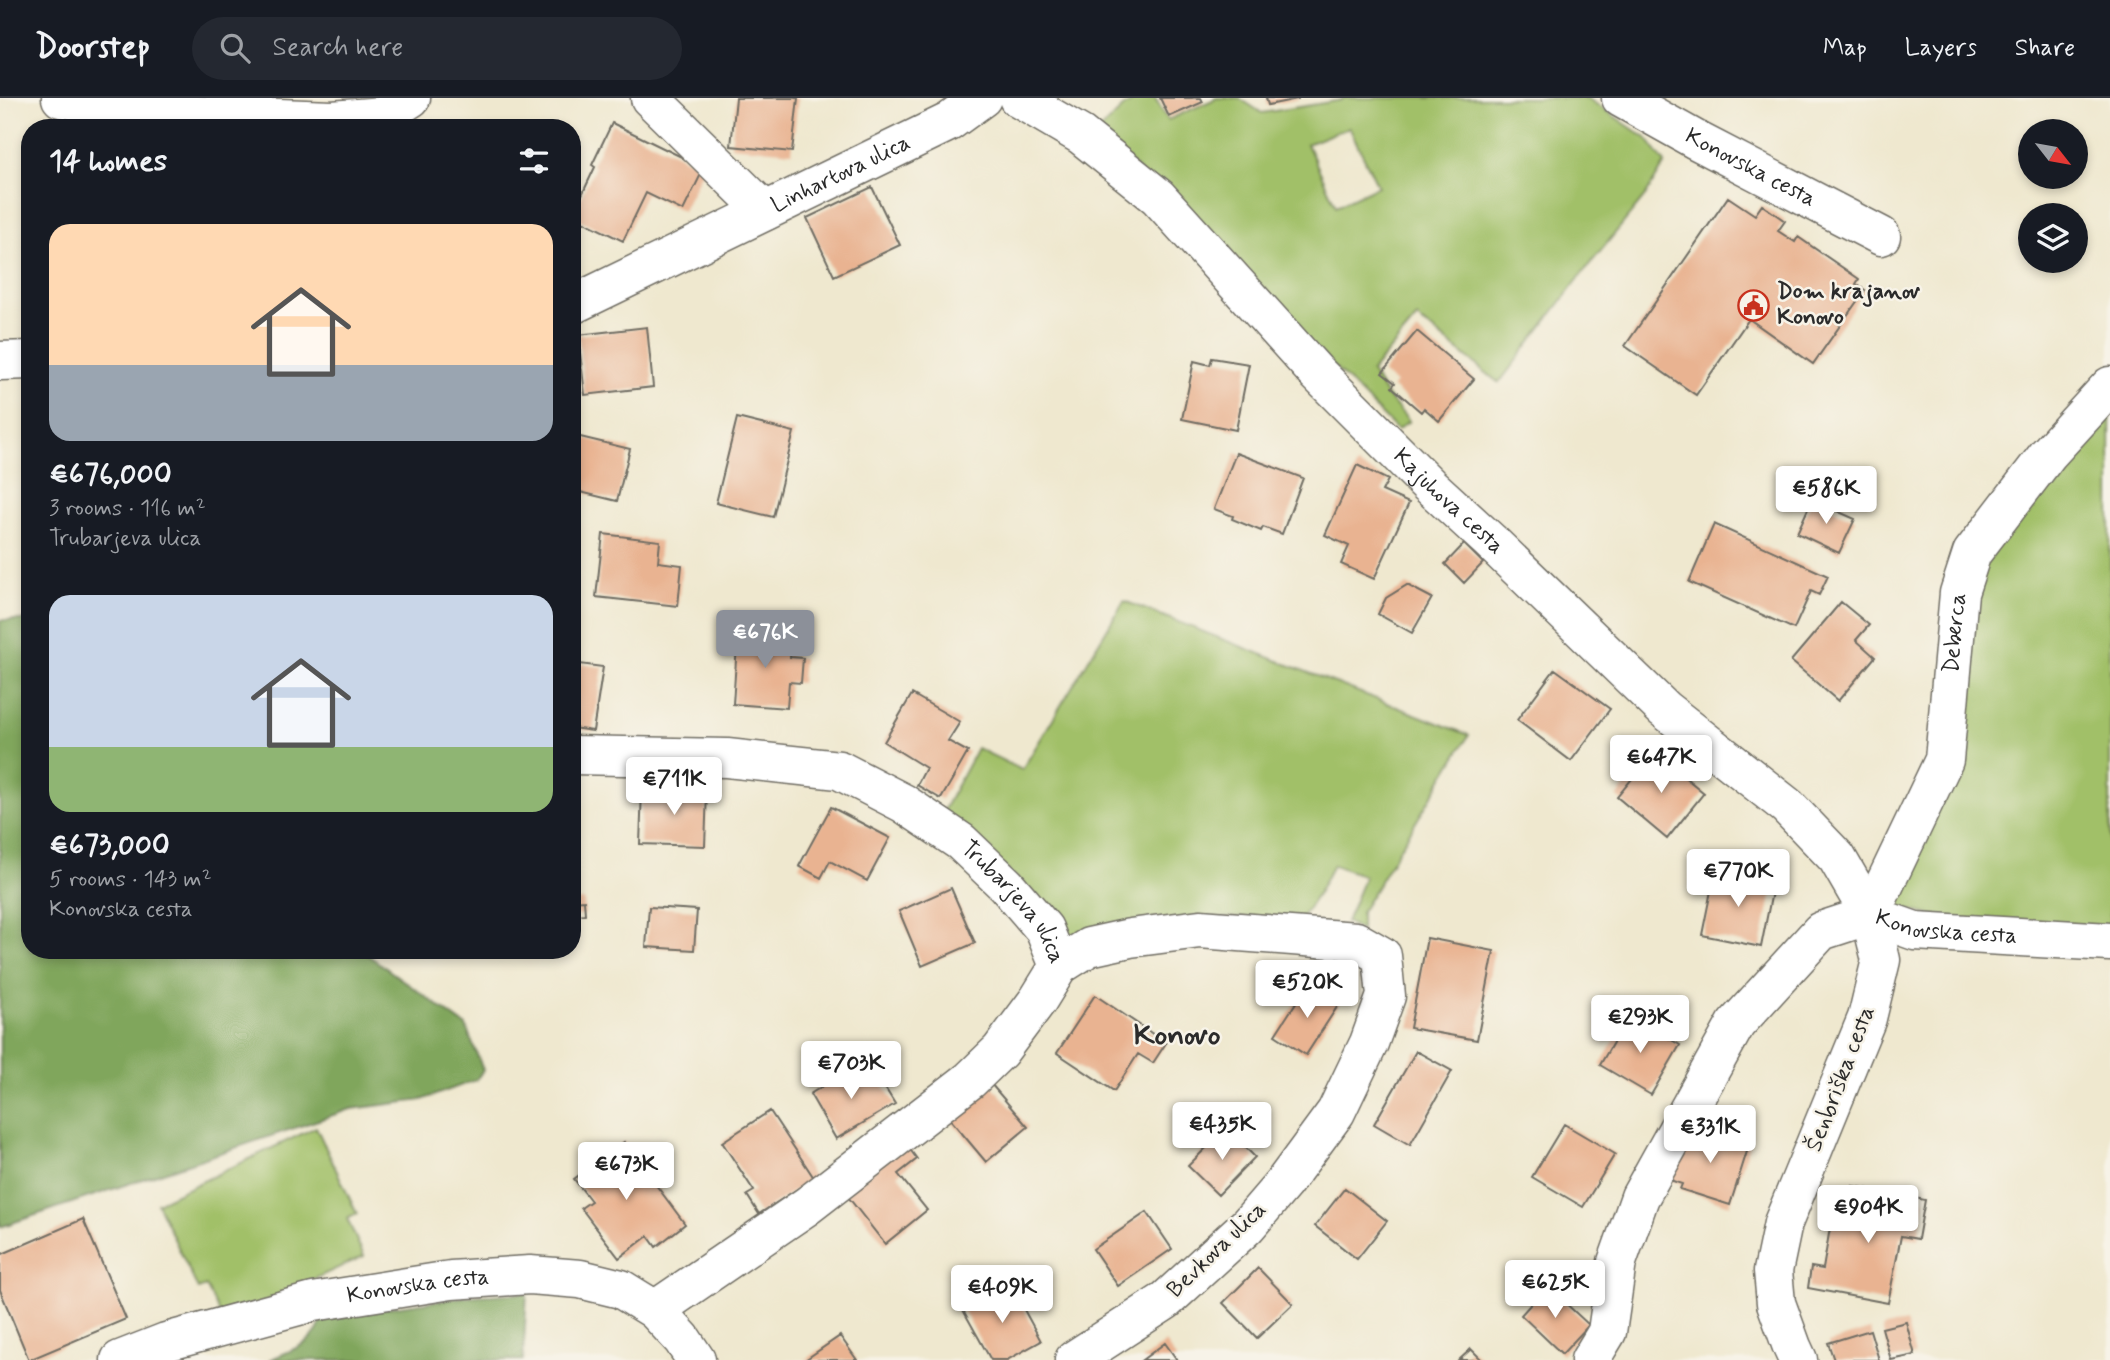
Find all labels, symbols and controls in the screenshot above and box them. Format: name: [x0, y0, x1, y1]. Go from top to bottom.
search box: [192, 17, 682, 80]
text: Doorstep: [35, 26, 150, 70]
icon: search: [216, 29, 254, 67]
text: Search here: [272, 31, 403, 65]
text: Map: [1823, 33, 1867, 64]
text: Layers: [1905, 33, 1977, 64]
text: Share: [2015, 33, 2075, 64]
north arrow: [2018, 119, 2088, 189]
map controls: [2018, 119, 2088, 273]
street label: Konovska cesta: [1679, 122, 1821, 215]
street label: Linhartova ulica: [767, 128, 915, 221]
text: 14 homes: [49, 142, 167, 181]
icon: filters: [515, 142, 553, 180]
button: layers: [2018, 203, 2088, 273]
icon: home: [238, 269, 364, 395]
place label: Dom krajanov Konovo: [1777, 277, 1920, 333]
public building icon: Dom krajanov Konovo: [1737, 288, 1771, 322]
street label: Kajuhova cesta: [1386, 442, 1510, 561]
text: €676,000: [49, 455, 172, 494]
pin: €586K: [1777, 466, 1875, 526]
text: €586K: [1792, 474, 1860, 504]
text: 3 rooms · 116 m²: [49, 494, 206, 524]
text: Trubarjeva ulica: [49, 524, 201, 554]
street label: Deberca: [1937, 592, 1974, 675]
pin: €676K: [716, 610, 814, 670]
text: €676K: [732, 618, 798, 648]
icon: home: [238, 640, 364, 766]
pin: €647K: [1612, 736, 1710, 795]
text: €647K: [1626, 743, 1696, 773]
pin: €711K: [625, 758, 723, 817]
text: €711K: [642, 765, 706, 795]
text: €673,000: [49, 826, 170, 865]
street label: Trubarjeva ulica: [954, 834, 1072, 968]
pin: €770K: [1689, 850, 1787, 909]
text: €770K: [1703, 857, 1773, 887]
text: 5 rooms · 143 m²: [49, 865, 212, 895]
text: Konovska cesta: [49, 895, 193, 925]
street label: Konovska cesta: [1871, 903, 2018, 952]
pin: €520K: [1258, 960, 1356, 1020]
text: €520K: [1271, 968, 1343, 998]
pin: €293K: [1591, 996, 1689, 1055]
street label: Šenbriška cesta: [1799, 1002, 1883, 1156]
text: €293K: [1607, 1003, 1673, 1033]
district label: Konovo: [1133, 1016, 1221, 1055]
pin: €703K: [802, 1042, 900, 1101]
text: €703K: [817, 1049, 885, 1079]
pin: €435K: [1173, 1102, 1271, 1162]
pin: €331K: [1661, 1105, 1759, 1165]
text: €435K: [1188, 1110, 1256, 1140]
text: €331K: [1680, 1113, 1740, 1143]
pin: €673K: [577, 1142, 675, 1202]
text: €673K: [594, 1150, 658, 1180]
pin: €904K: [1819, 1186, 1917, 1245]
text: €904K: [1833, 1193, 1903, 1223]
street label: Bevkova ulica: [1161, 1195, 1273, 1305]
pin: €625K: [1506, 1260, 1604, 1320]
street label: Konovska cesta: [345, 1263, 490, 1311]
pin: €409K: [953, 1266, 1051, 1325]
text: €625K: [1521, 1268, 1589, 1298]
text: €409K: [967, 1273, 1037, 1303]

